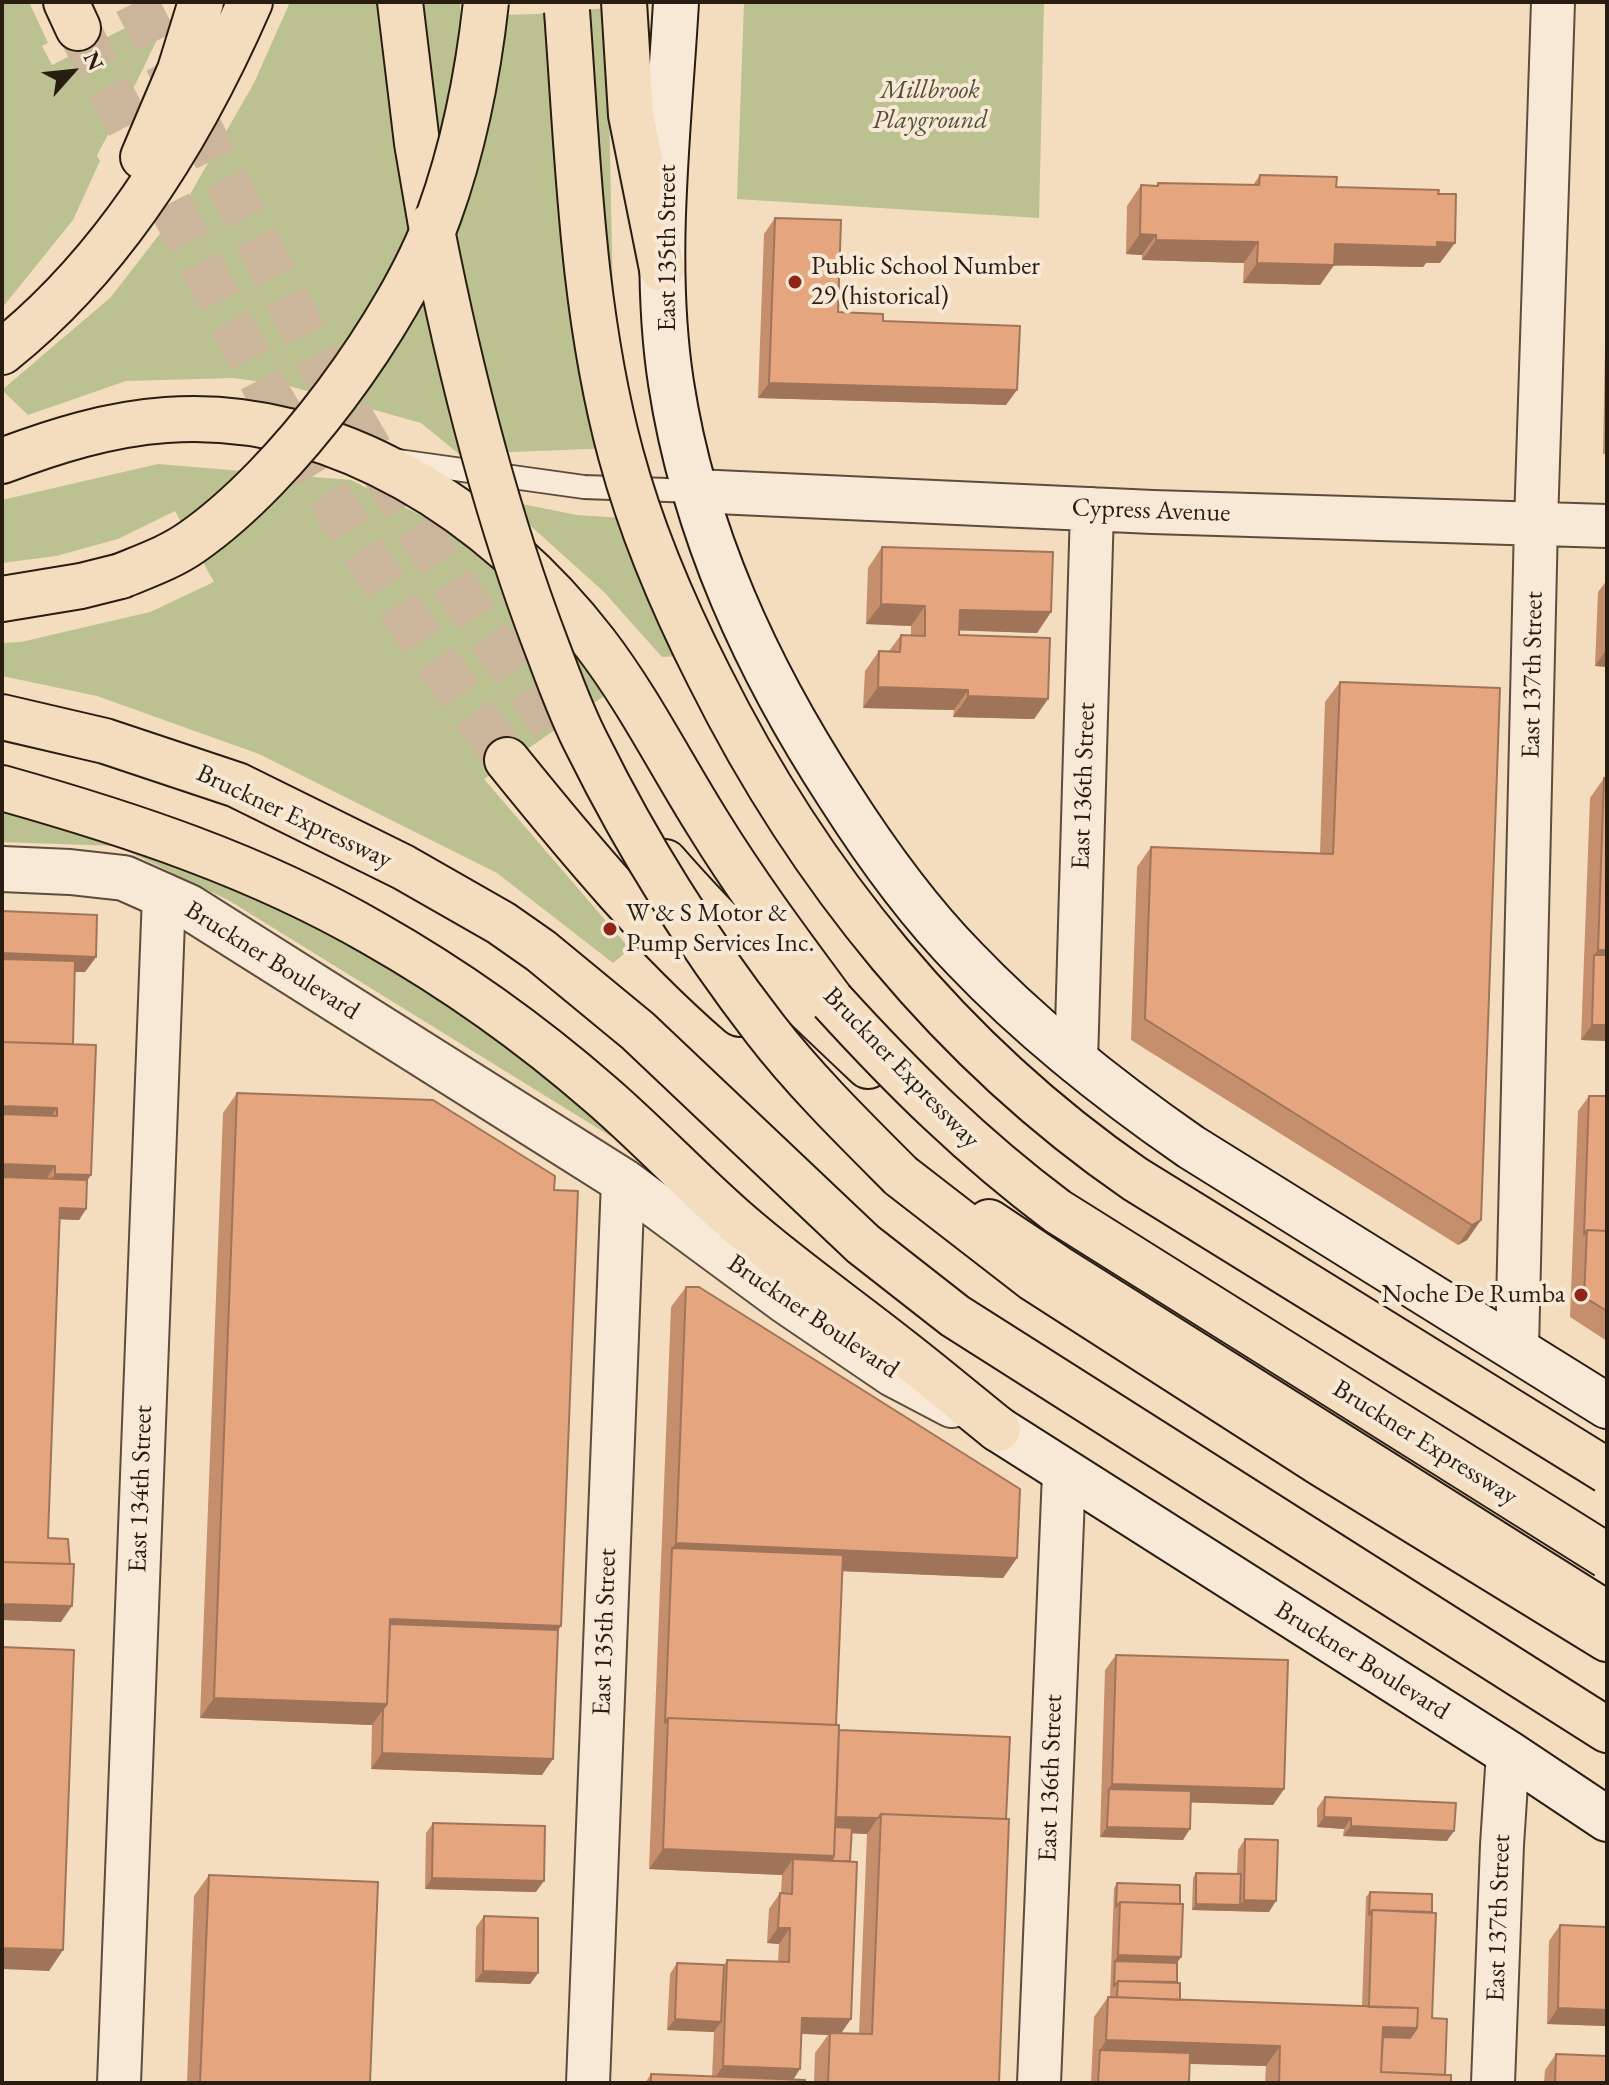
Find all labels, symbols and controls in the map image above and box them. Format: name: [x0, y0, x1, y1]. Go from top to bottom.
north arrow: [32, 32, 112, 112]
text: N: [77, 46, 111, 75]
park label: Millbrook Playground: [872, 75, 988, 136]
street label: East 135th Street: [652, 164, 684, 332]
place label: Public School Number 29 (historical): [811, 251, 1040, 312]
marker: Public School Number 29 (historical): [786, 273, 804, 291]
street label: Cypress Avenue: [1071, 493, 1231, 529]
street label: East 137th Street: [1516, 591, 1550, 759]
street label: East 136th Street: [1065, 702, 1103, 870]
street label: Bruckner Expressway: [191, 758, 397, 876]
street label: Bruckner Boulevard: [179, 895, 365, 1027]
place label: W & S Motor & Pump Services Inc.: [626, 898, 815, 960]
marker: W & S Motor & Pump Services Inc.: [601, 920, 619, 938]
street label: Bruckner Expressway: [816, 981, 986, 1155]
street label: Bruckner Boulevard: [722, 1248, 904, 1386]
place label: Noche De Rumba: [1382, 1279, 1565, 1311]
marker: Noche De Rumba: [1572, 1286, 1590, 1304]
street label: Bruckner Expressway: [1327, 1374, 1523, 1512]
street label: East 134th Street: [122, 1405, 160, 1573]
street label: East 135th Street: [586, 1548, 624, 1716]
street label: Bruckner Boulevard: [1269, 1595, 1455, 1727]
street label: East 136th Street: [1032, 1694, 1070, 1862]
street label: East 137th Street: [1480, 1834, 1518, 2002]

